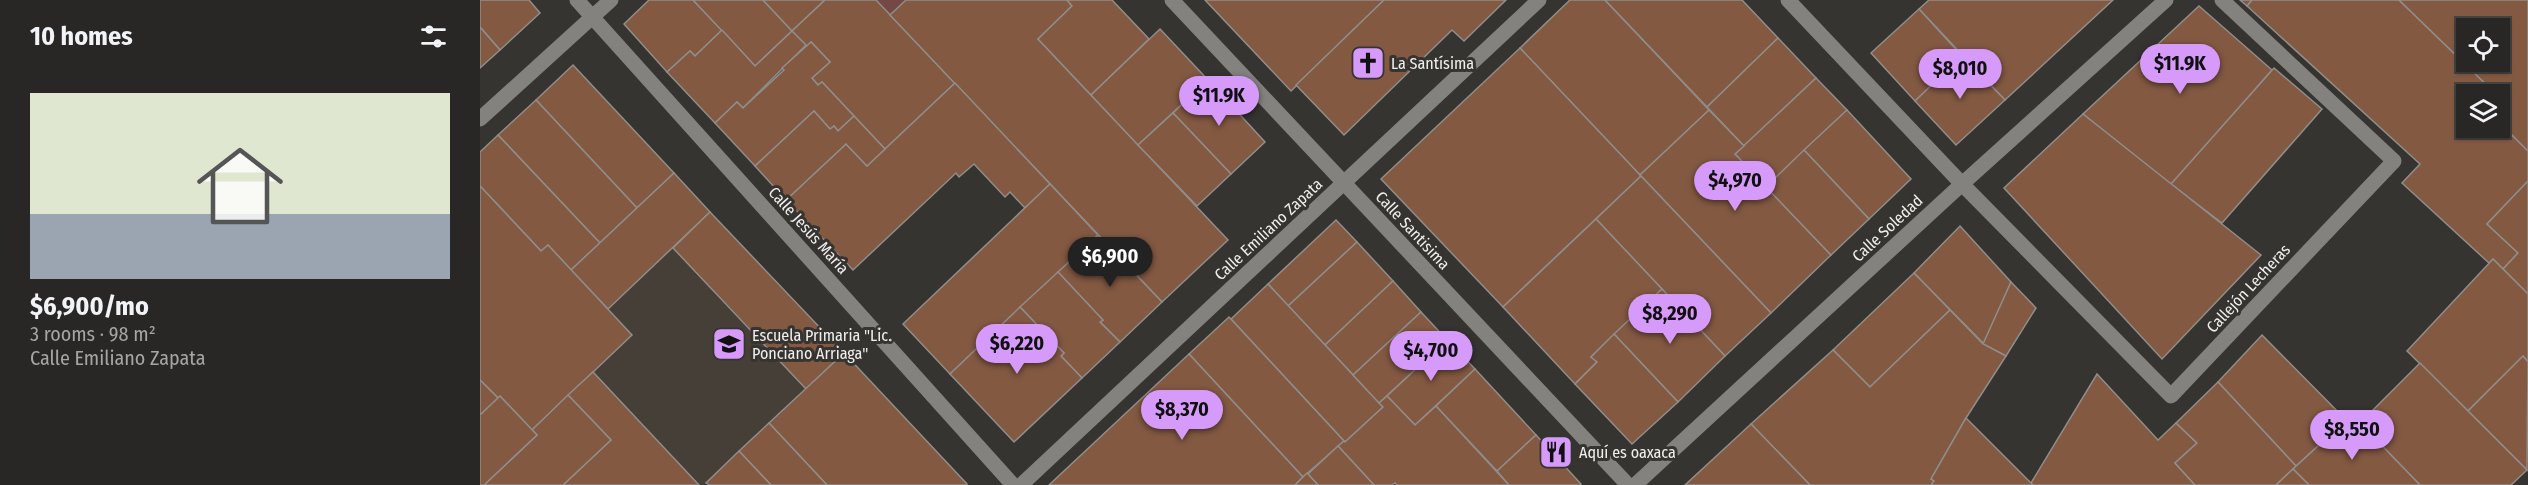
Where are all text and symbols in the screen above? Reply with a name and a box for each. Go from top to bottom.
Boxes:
map controls [2456,18,2510,138]
button: locate [2456,18,2510,72]
icon: filters [417,20,450,53]
text: 10 homes [30,21,133,52]
pin: $11.9K [2131,44,2229,95]
church icon: La Santísima [1350,45,1386,81]
pin: $8,010 [1911,49,2009,100]
text: $11.9K [2154,51,2206,75]
place label: La Santísima [1391,54,1474,73]
text: $8,010 [1933,56,1987,80]
pin: $11.9K [1170,76,1268,127]
text: $11.9K [1193,83,1245,107]
button: layers [2456,84,2510,138]
icon: home [186,132,294,240]
pin: $4,970 [1686,161,1784,212]
text: $4,970 [1708,168,1762,192]
street label: Calle Emiliano Zapata [1211,174,1326,284]
street label: Calle Jesús María [765,183,853,278]
street label: Calle Santisima [1372,187,1454,274]
street label: Calle Soledad [1848,191,1926,266]
pin: $6,900 [1061,237,1159,288]
street label: Callejón Lecheras [2203,240,2294,337]
text: $6,900 [1082,244,1138,268]
text: $6,900/mo [30,291,149,322]
pin: $8,290 [1621,294,1719,345]
text: $8,290 [1642,301,1698,325]
text: 3 rooms · 98 m² [30,322,156,346]
pin: $6,220 [968,324,1066,375]
school or university icon: Escuela Primaria "Lic. Ponciano Arriaga" [711,326,747,362]
place label: Escuela Primaria "Lic. Ponciano Arriaga" [752,326,892,363]
text: $6,220 [990,331,1044,355]
pin: $4,700 [1382,331,1480,382]
text: $4,700 [1404,338,1458,362]
text: Calle Emiliano Zapata [30,346,205,370]
pin: $8,370 [1133,390,1231,441]
text: $8,370 [1155,397,1209,421]
pin: $8,550 [2303,410,2401,461]
text: $8,550 [2324,417,2380,441]
restaurant icon: Aquí es oaxaca [1538,434,1574,470]
place label: Aquí es oaxaca [1579,443,1676,462]

